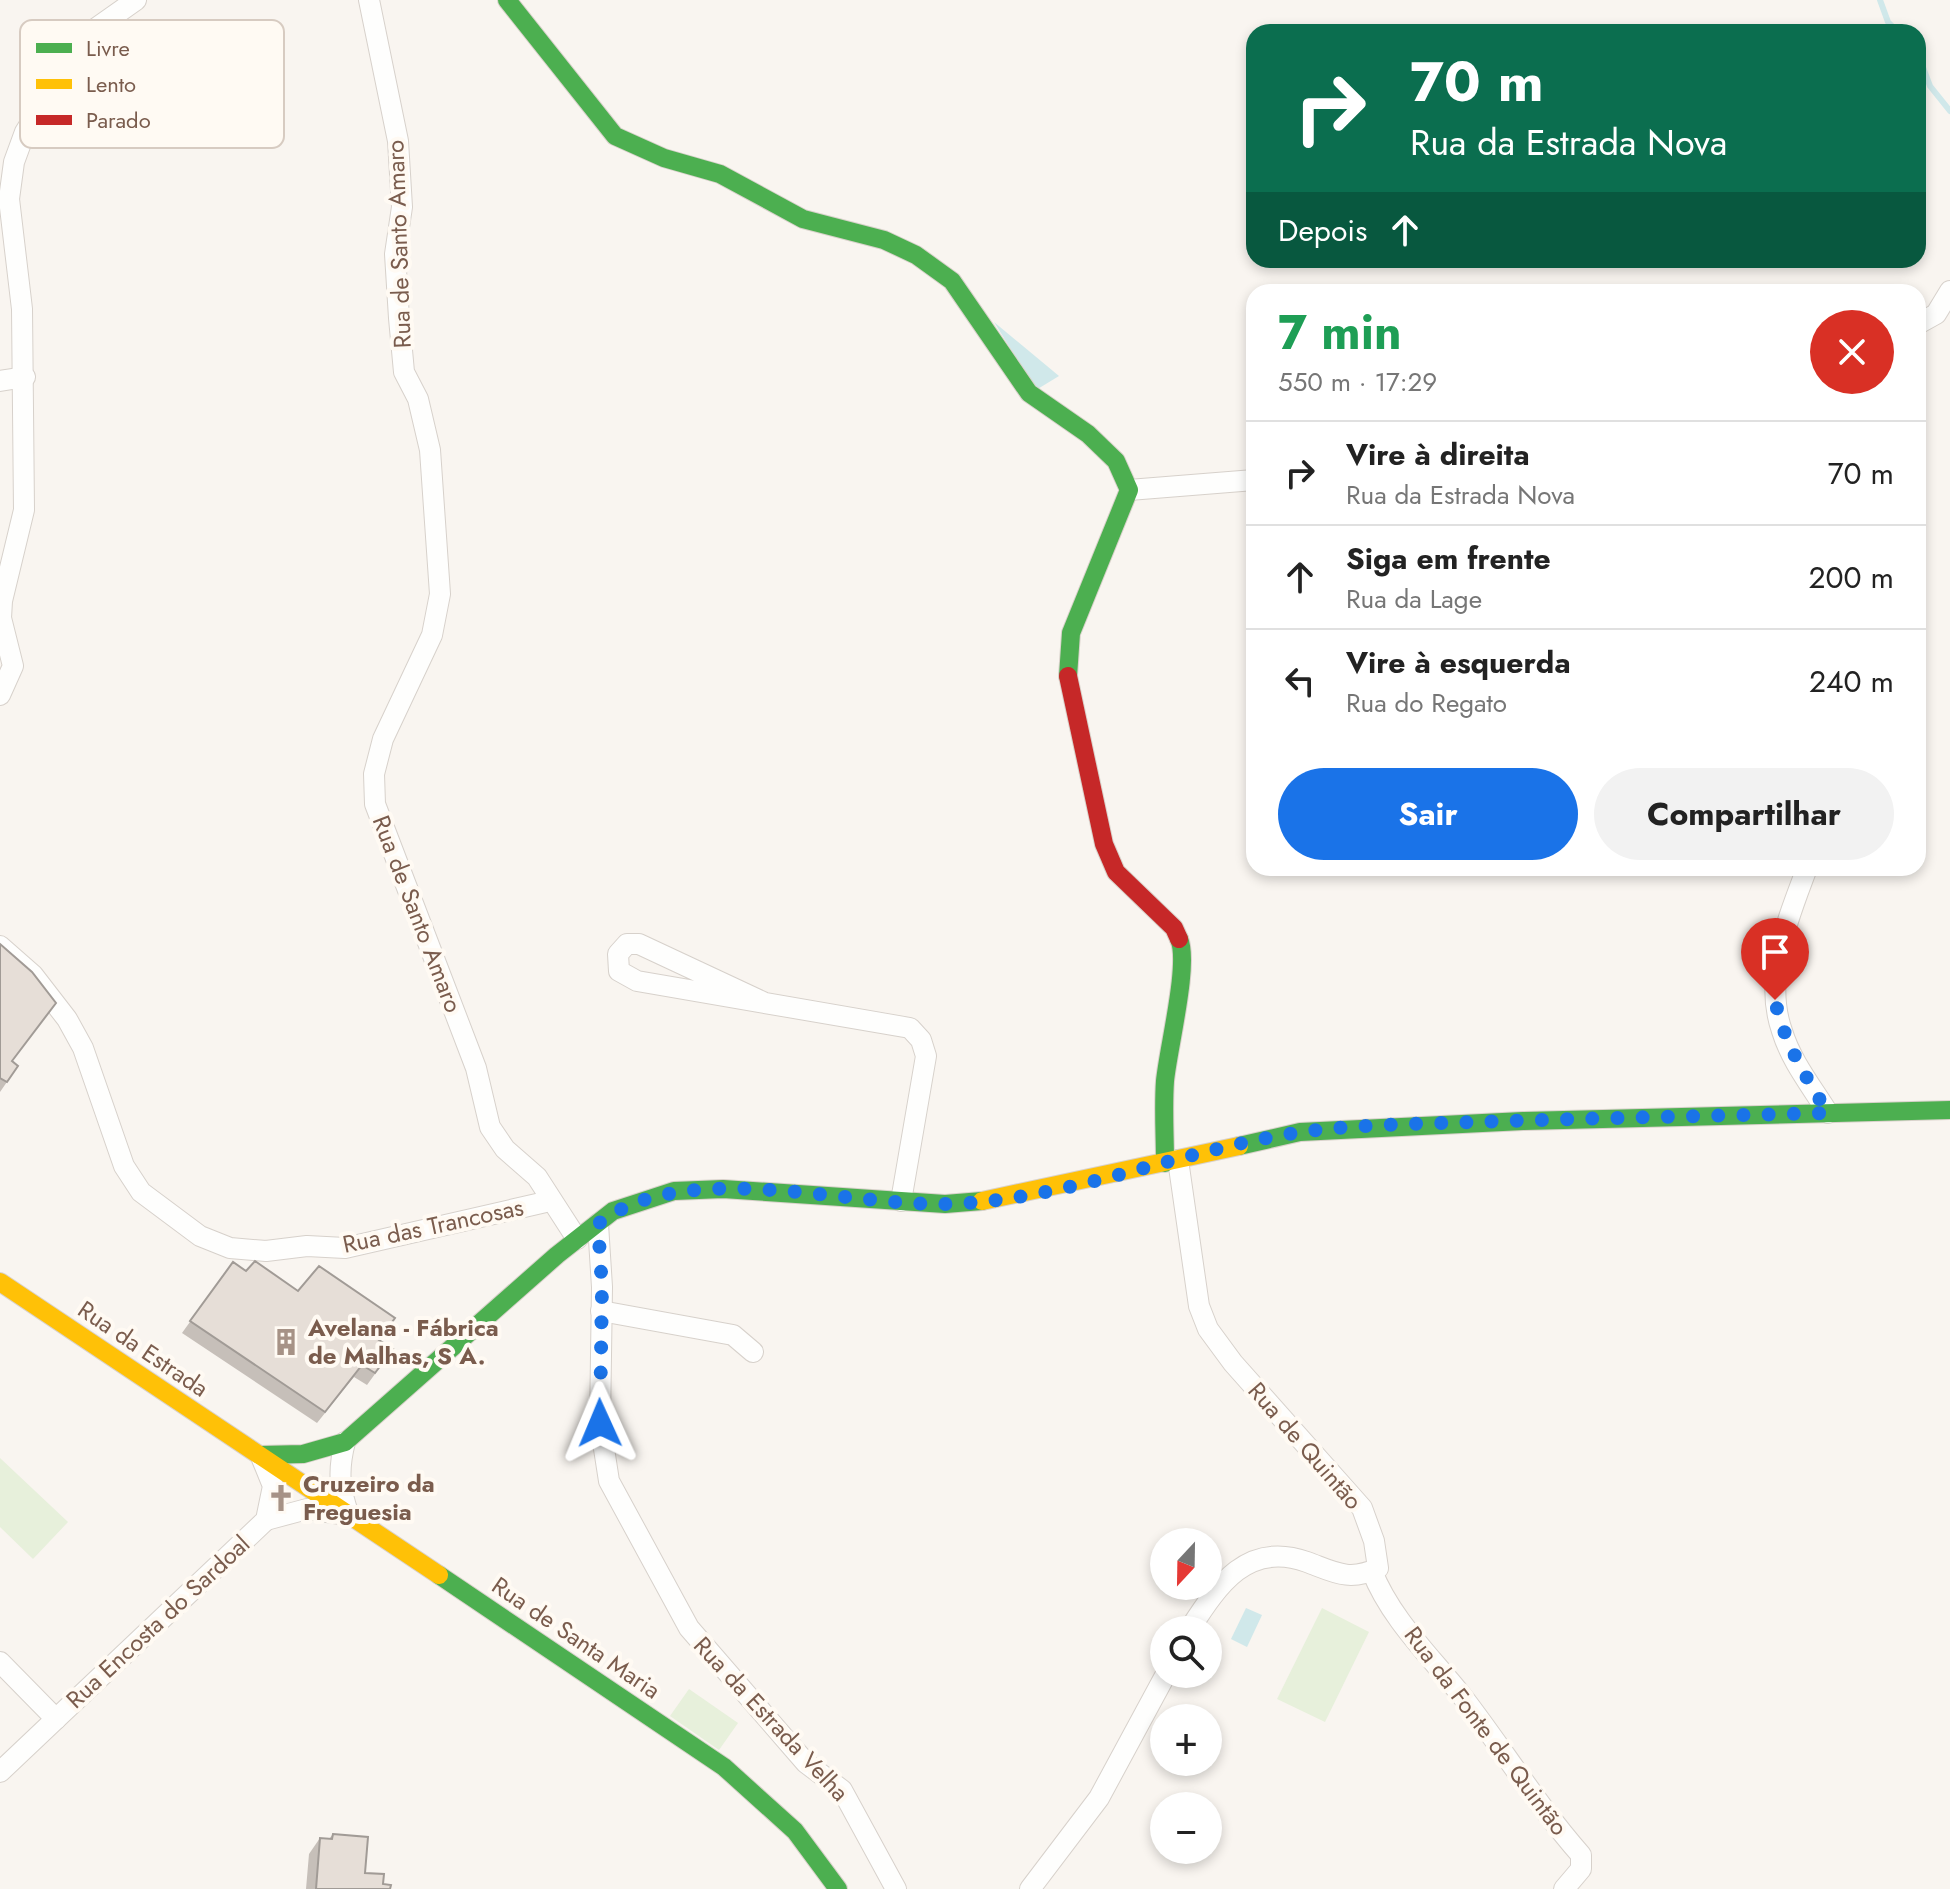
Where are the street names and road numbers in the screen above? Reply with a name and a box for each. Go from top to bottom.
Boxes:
street label: Rua de Santo Amaro [377,139,420,349]
street label: Rua de Santo Amaro [364,810,471,1017]
street label: Rua das Trancosas [339,1189,527,1262]
street label: Rua da Estrada [71,1292,216,1405]
street label: Rua de Quintão [1240,1374,1371,1517]
street label: Rua Encosta do Sardoal [58,1527,257,1716]
street label: Rua de Santa Maria [485,1568,668,1707]
street label: Rua da Fonte de Quintão [1396,1619,1577,1843]
street label: Rua da Estrada Velha [686,1628,857,1809]

